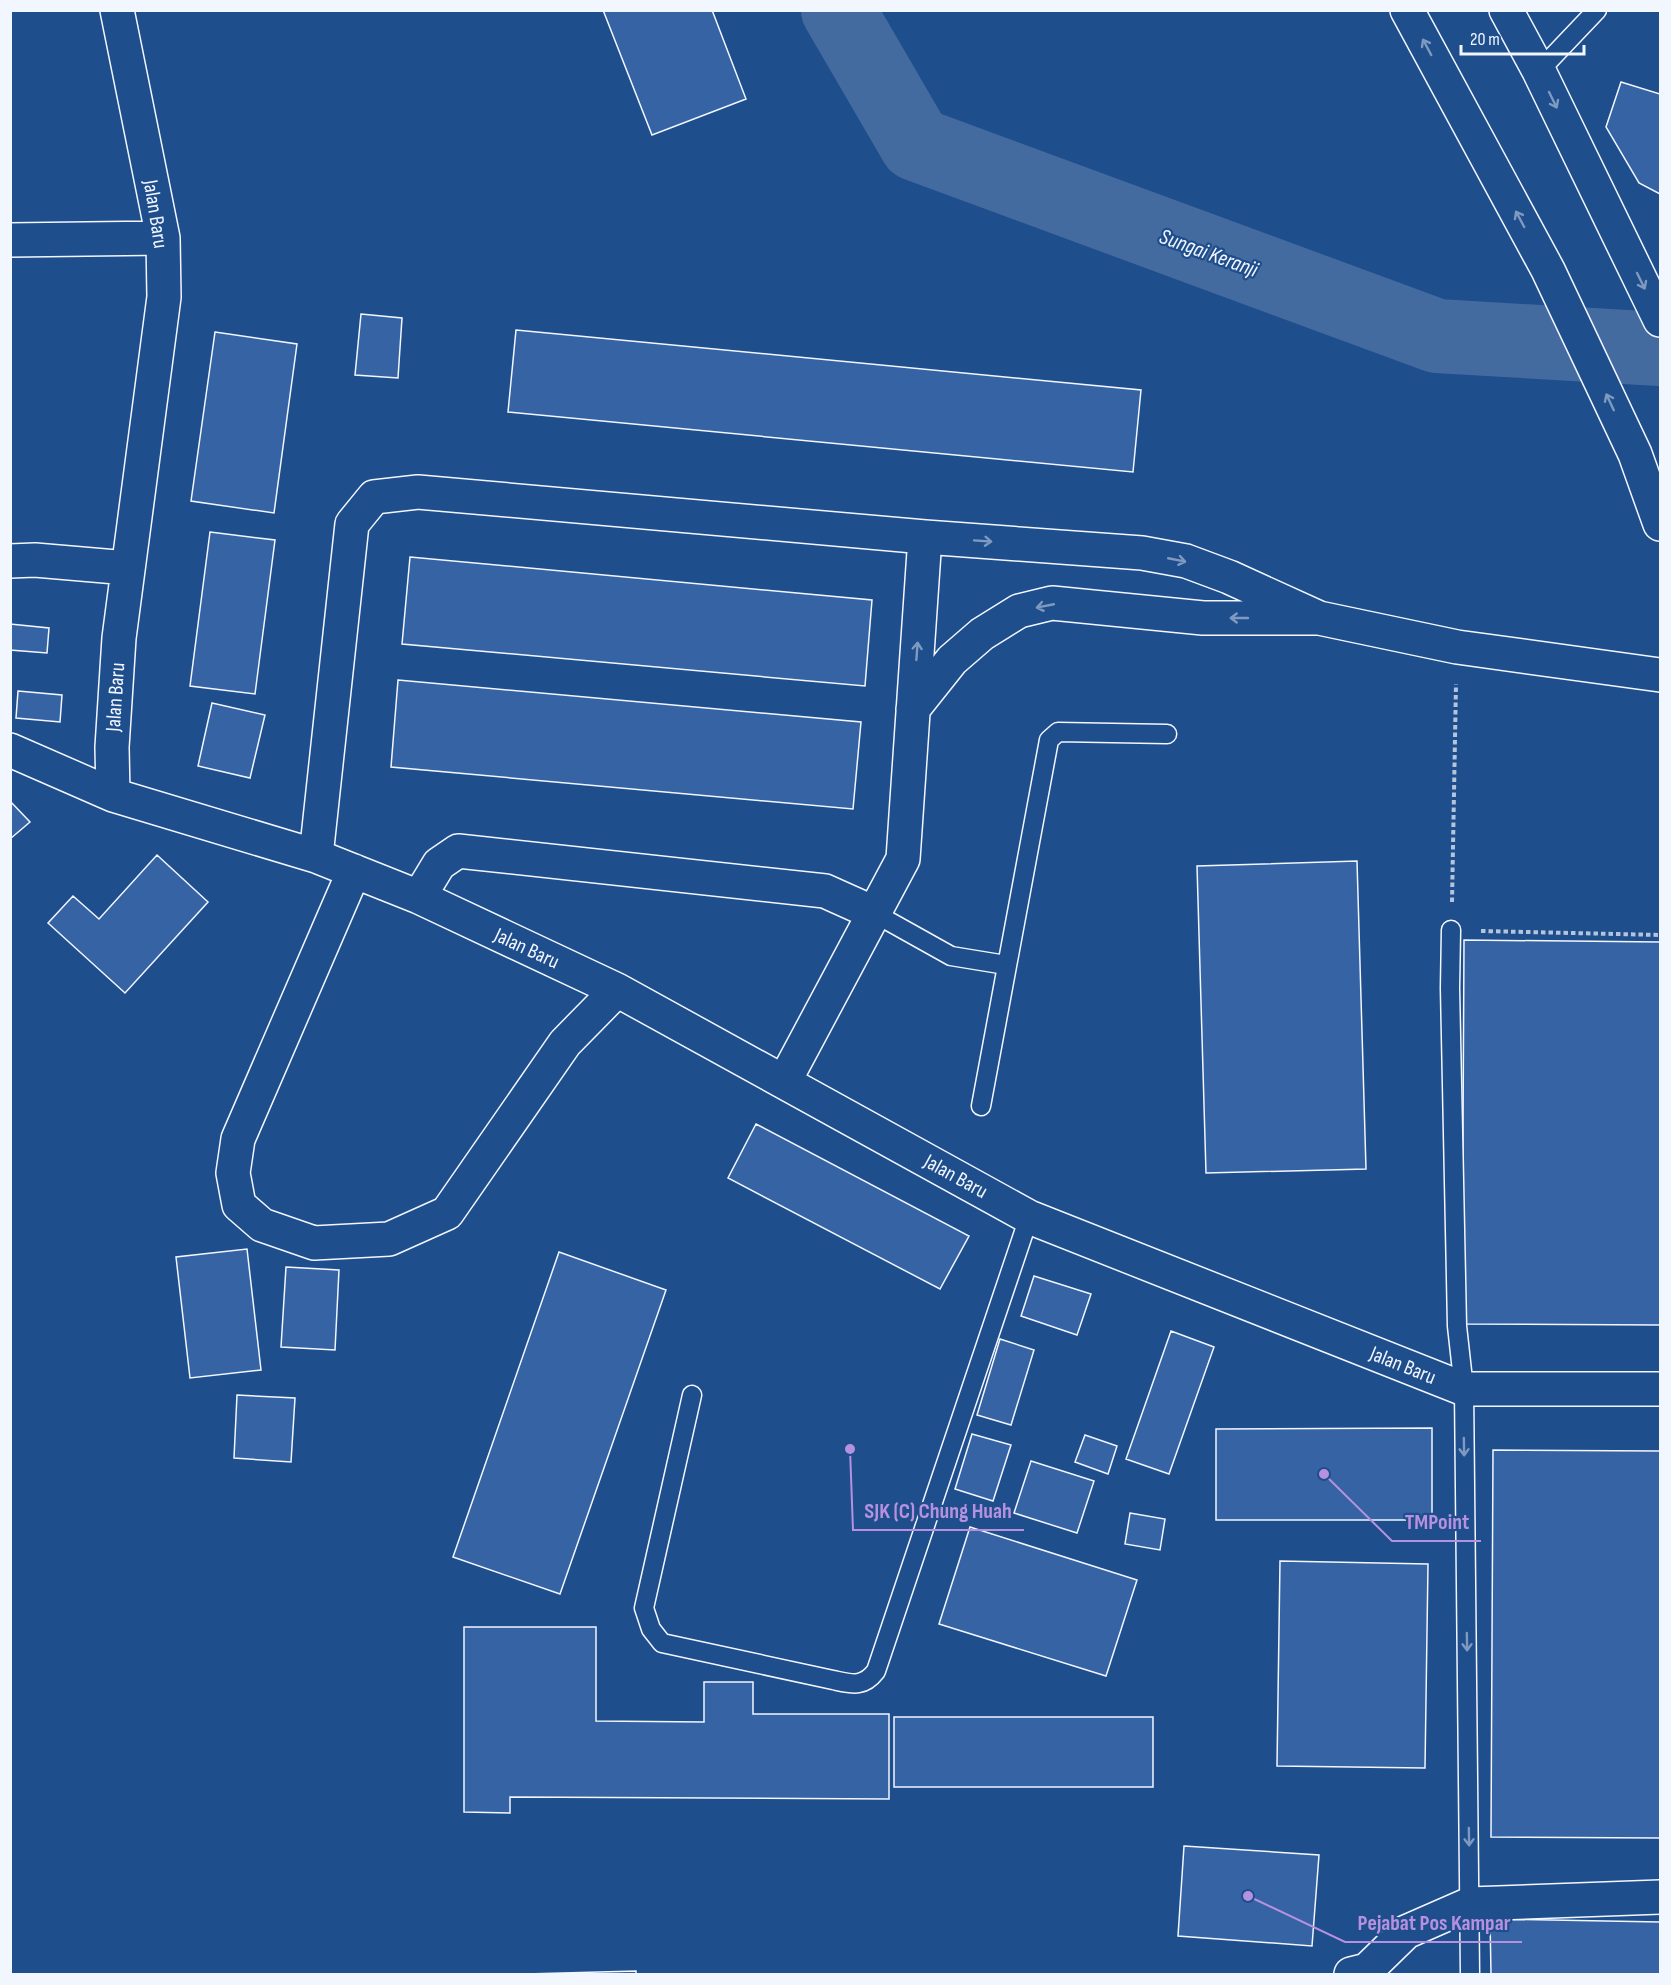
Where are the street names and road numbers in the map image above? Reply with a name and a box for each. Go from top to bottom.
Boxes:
street label: Jalan Baru [138,177,173,250]
street label: Jalan Baru [101,662,130,733]
street label: Jalan Baru [489,922,563,974]
street label: Jalan Baru [919,1148,992,1204]
street label: Jalan Baru [1365,1341,1439,1390]

